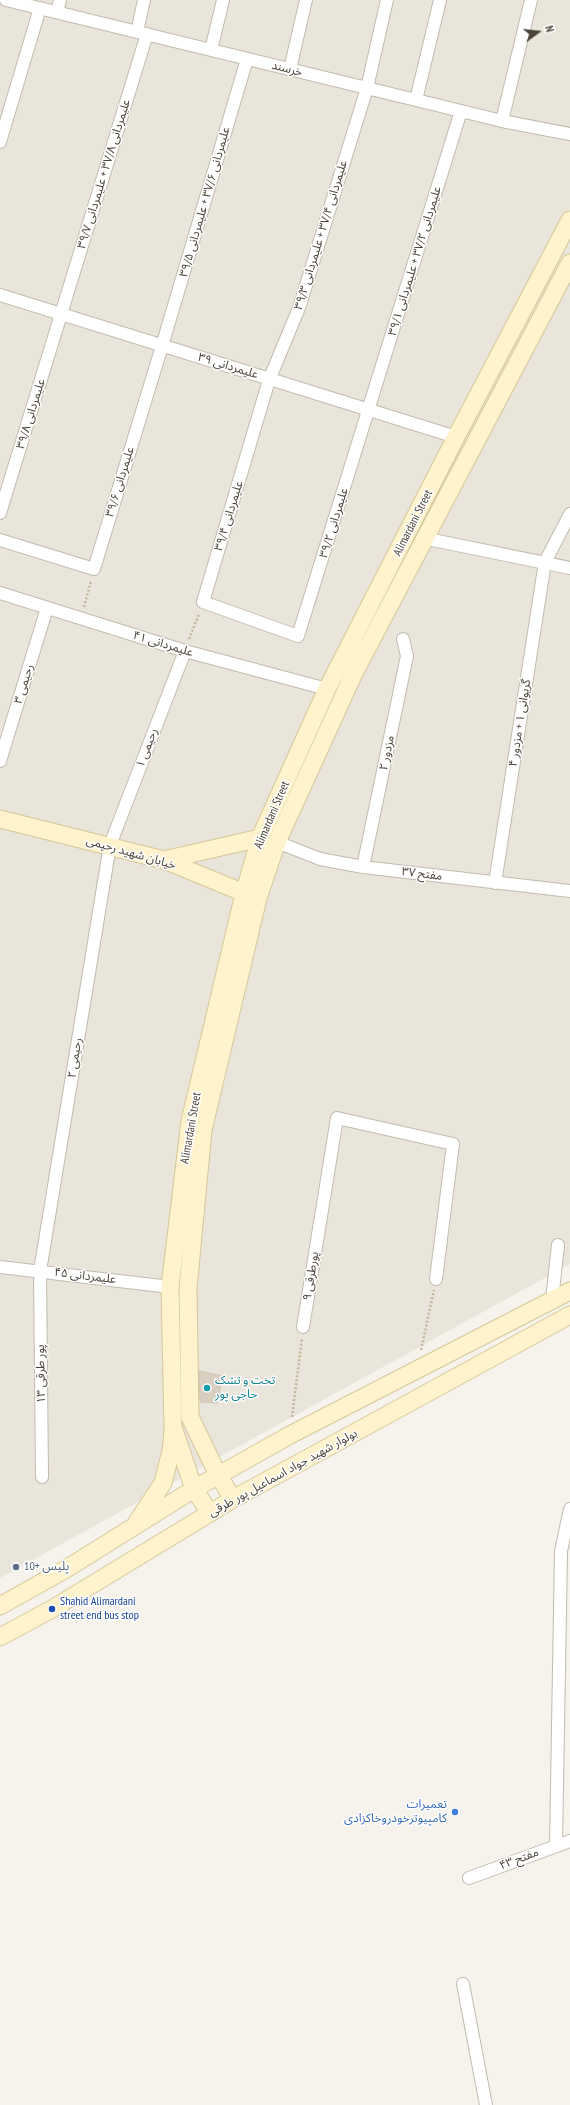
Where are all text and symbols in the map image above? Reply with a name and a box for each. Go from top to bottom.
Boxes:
north arrow [518,12,558,52]
text: N [542,24,557,34]
street label: خرسند [270,58,304,80]
street label: علیمردانی ۳۷/۸ + علیمردانی ۳۹/۷ [74,98,134,250]
street label: علیمردانی ۳۷/۶ + علیمردانی ۳۹/۵ [177,125,233,279]
street label: علیمردانی ۳۷/۴ + علیمردانی ۳۹/۳ [291,159,351,311]
street label: علیمردانی ۳۷/۲ + علیمردانی ۳۹/۱ [385,185,445,337]
street label: علیمردانی ۳۹ [196,350,260,382]
street label: علیمردانی ۳۹/۸ [13,377,49,451]
street label: علیمردانی ۳۹/۶ [102,445,138,519]
street label: علیمردانی ۳۹/۴ [211,479,247,553]
street label: علیمردانی ۳۹/۲ [316,486,352,560]
street label: Alimardani Street [390,488,436,558]
street label: علیمردانی ۴۱ [131,628,195,660]
street label: رحیمی ۳ [11,662,37,706]
street label: گریوانی ۱ + مزدور ۴ [506,678,534,768]
street label: رحیمی ۱ [133,726,161,770]
street label: مزدور ۲ [376,734,398,772]
street label: Alimardani Street [251,779,293,851]
street label: خیابان شهید رحیمی [84,833,178,873]
street label: مفتح ۳۷ [401,864,443,884]
street label: رحیمی ۲ [65,1037,85,1079]
street label: Alimardani Street [178,1091,204,1165]
street label: پورطرقی ۹ [300,1250,322,1302]
street label: علیمردانی ۴۵ [53,1265,117,1287]
street label: پور طرقی ۱۳ [33,1344,49,1404]
place label: تخت و تشک حاجی پور [215,1374,275,1402]
marker: تخت و تشک حاجی پور [202,1383,212,1393]
street label: بولوار شهید جواد اسماعیل پور طرقی [206,1426,360,1520]
place label: پلیس +10 [24,1560,69,1574]
marker: پلیس +10 [11,1562,21,1572]
place label: Shahid Alimardani street end bus stop [60,1595,139,1623]
marker: Shahid Alimardani street end bus stop [47,1604,57,1614]
place label: تعمیرات کامپیوترخودروخاکزادی [344,1798,447,1826]
marker: تعمیرات کامپیوترخودروخاکزادی [450,1807,460,1817]
street label: مفتح ۴۳ [497,1845,541,1873]

